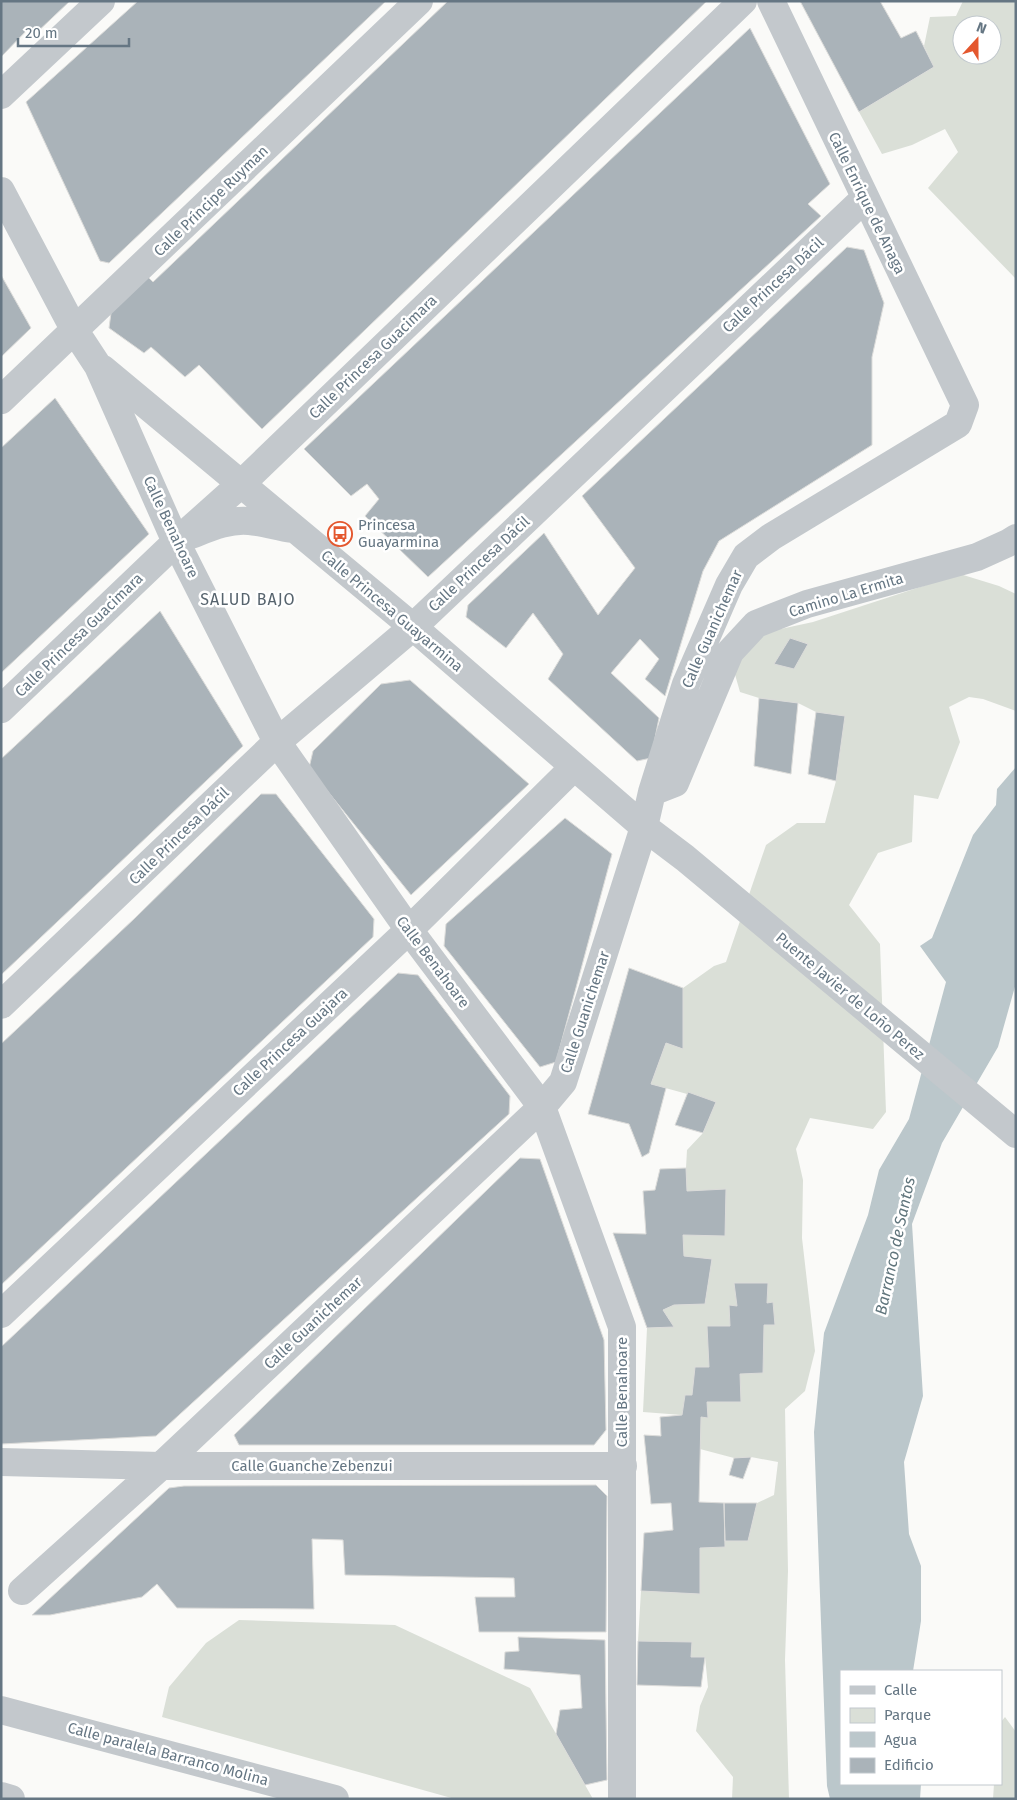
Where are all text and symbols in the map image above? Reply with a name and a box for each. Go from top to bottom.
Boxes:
scale bar [18,15,129,47]
north arrow [952,15,1002,65]
text: N [974,19,989,38]
text: 20 m [25,24,58,42]
street label: Calle Enrique de Anaga [825,129,909,277]
street label: Calle Príncipe Ruyman [150,142,272,260]
street label: Calle Princesa Dácil [719,233,828,337]
street label: Calle Princesa Guacimara [305,291,441,423]
street label: Calle Benahoare [140,473,202,581]
street label: Calle Princesa Dácil [425,512,534,616]
place label: Princesa Guayarmina [358,516,439,551]
bus stop icon: Princesa Guayarmina [327,521,353,547]
street label: Calle Princesa Guayarmina [317,546,467,676]
street label: Calle Guanichemar [678,567,746,691]
street label: Calle Princesa Guacimara [11,569,147,701]
street label: Camino La Ermita [787,569,905,621]
district label: SALUD BAJO [200,590,296,609]
street label: Calle Princesa Dácil [125,783,233,888]
street label: Calle Benahoare [393,912,473,1012]
street label: Puente Javier de Loño Perez [772,929,928,1064]
street label: Calle Guanichemar [557,948,613,1075]
street label: Calle Princesa Guajara [229,984,351,1100]
water label: Barranco de Santos [871,1175,919,1317]
street label: Calle Guanichemar [260,1273,366,1373]
street label: Calle Benahoare [613,1337,631,1447]
street label: Calle Guanche Zebenzui [231,1457,393,1475]
legend [840,1670,1002,1785]
text: Calle [884,1681,917,1699]
text: Parque [884,1706,931,1724]
street label: Calle paralela Barranco Molina [66,1718,270,1790]
text: Agua [884,1731,917,1749]
text: Edificio [884,1756,934,1774]

